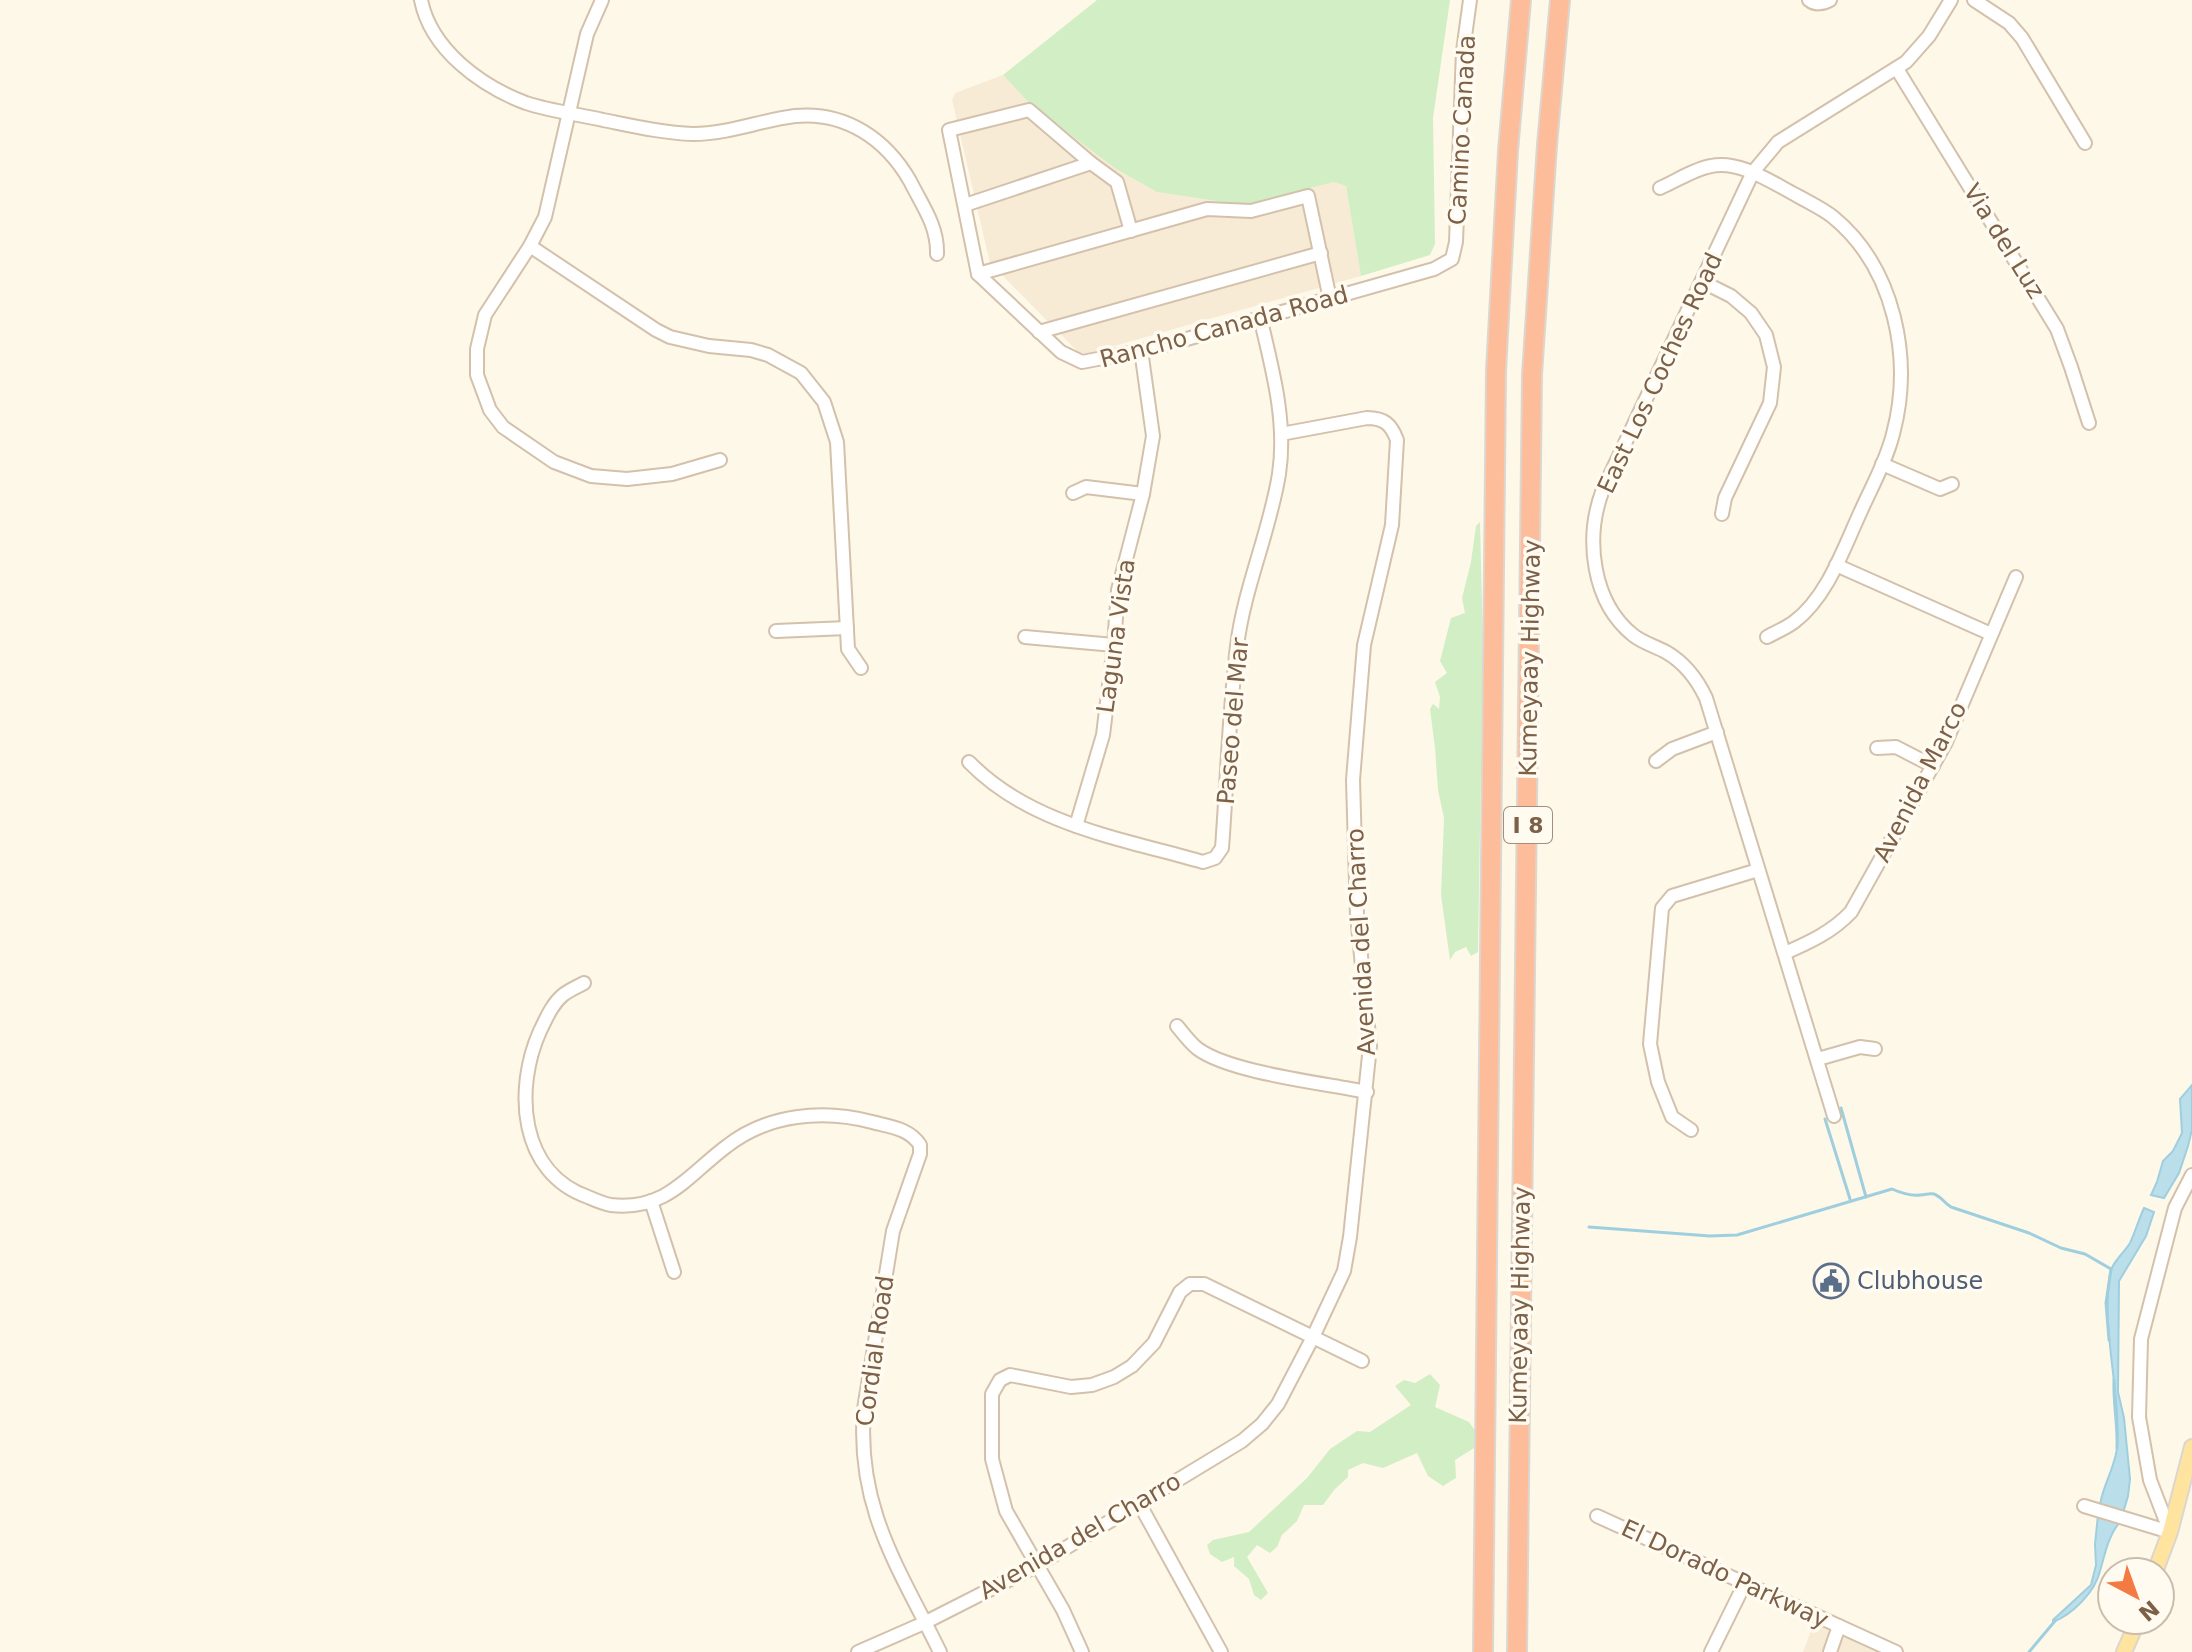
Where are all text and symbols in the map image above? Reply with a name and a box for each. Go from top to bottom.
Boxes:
street label: Camino Canada [1443,34,1481,226]
street label: Via del Luz [1958,178,2050,304]
street label: East Los Coches Road [1592,248,1728,498]
street label: Rancho Canada Road [1097,280,1351,374]
street label: Kumeyaay Highway [1514,539,1546,777]
street label: Laguna Vista [1091,557,1141,715]
street label: Paseo del Mar [1212,636,1254,806]
street label: Avenida Marco [1868,697,1972,867]
road number: I 8 [1504,807,1552,843]
street label: Avenida del Charro [1341,827,1381,1057]
street label: Kumeyaay Highway [1504,1186,1536,1424]
public building icon: Clubhouse [1812,1262,1850,1300]
place label: Clubhouse [1857,1267,1983,1295]
street label: Cordial Road [851,1274,899,1428]
street label: Avenida del Charro [974,1467,1186,1605]
street label: El Dorado Parkway [1617,1514,1833,1634]
north arrow [2096,1556,2176,1636]
text: N [2134,1595,2164,1626]

